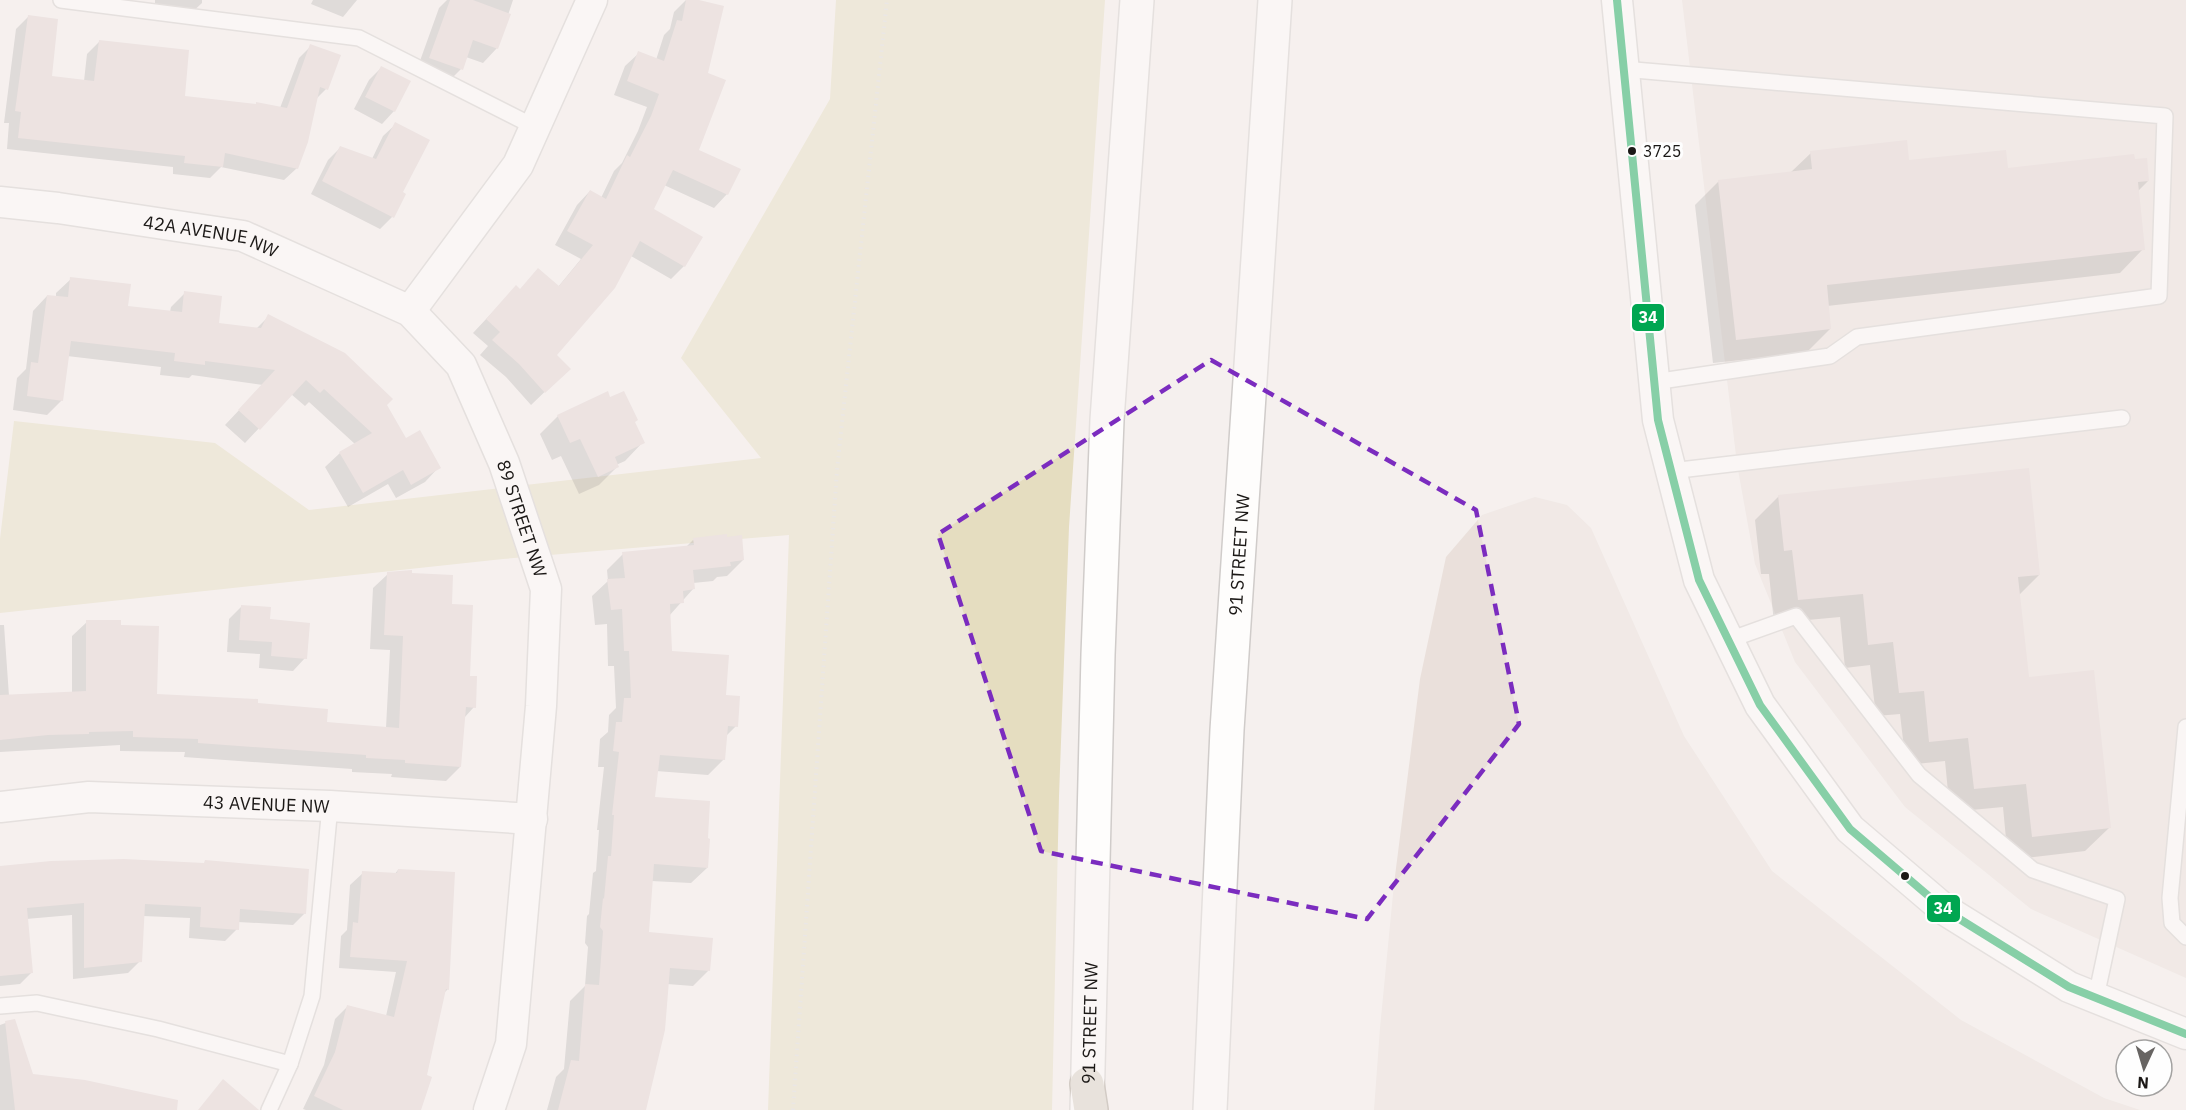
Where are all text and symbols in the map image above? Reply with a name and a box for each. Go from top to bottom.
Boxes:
place label: 3725 [1643,141,1681,161]
marker: 3725 [1626,145,1638,157]
street label: 42A AVENUE NW [142,210,282,262]
line badge: 34 [1631,303,1665,332]
text: 34 [1638,307,1658,327]
street label: 89 STREET NW [492,457,553,580]
street label: 91 STREET NW [1223,493,1254,617]
street label: 43 AVENUE NW [203,790,330,817]
unlabelled marker [1899,870,1911,882]
line badge: 34 [1926,894,1961,923]
text: 34 [1933,898,1953,918]
street label: 91 STREET NW [1076,962,1102,1084]
north arrow [2114,1038,2174,1098]
text: N [2136,1073,2149,1093]

